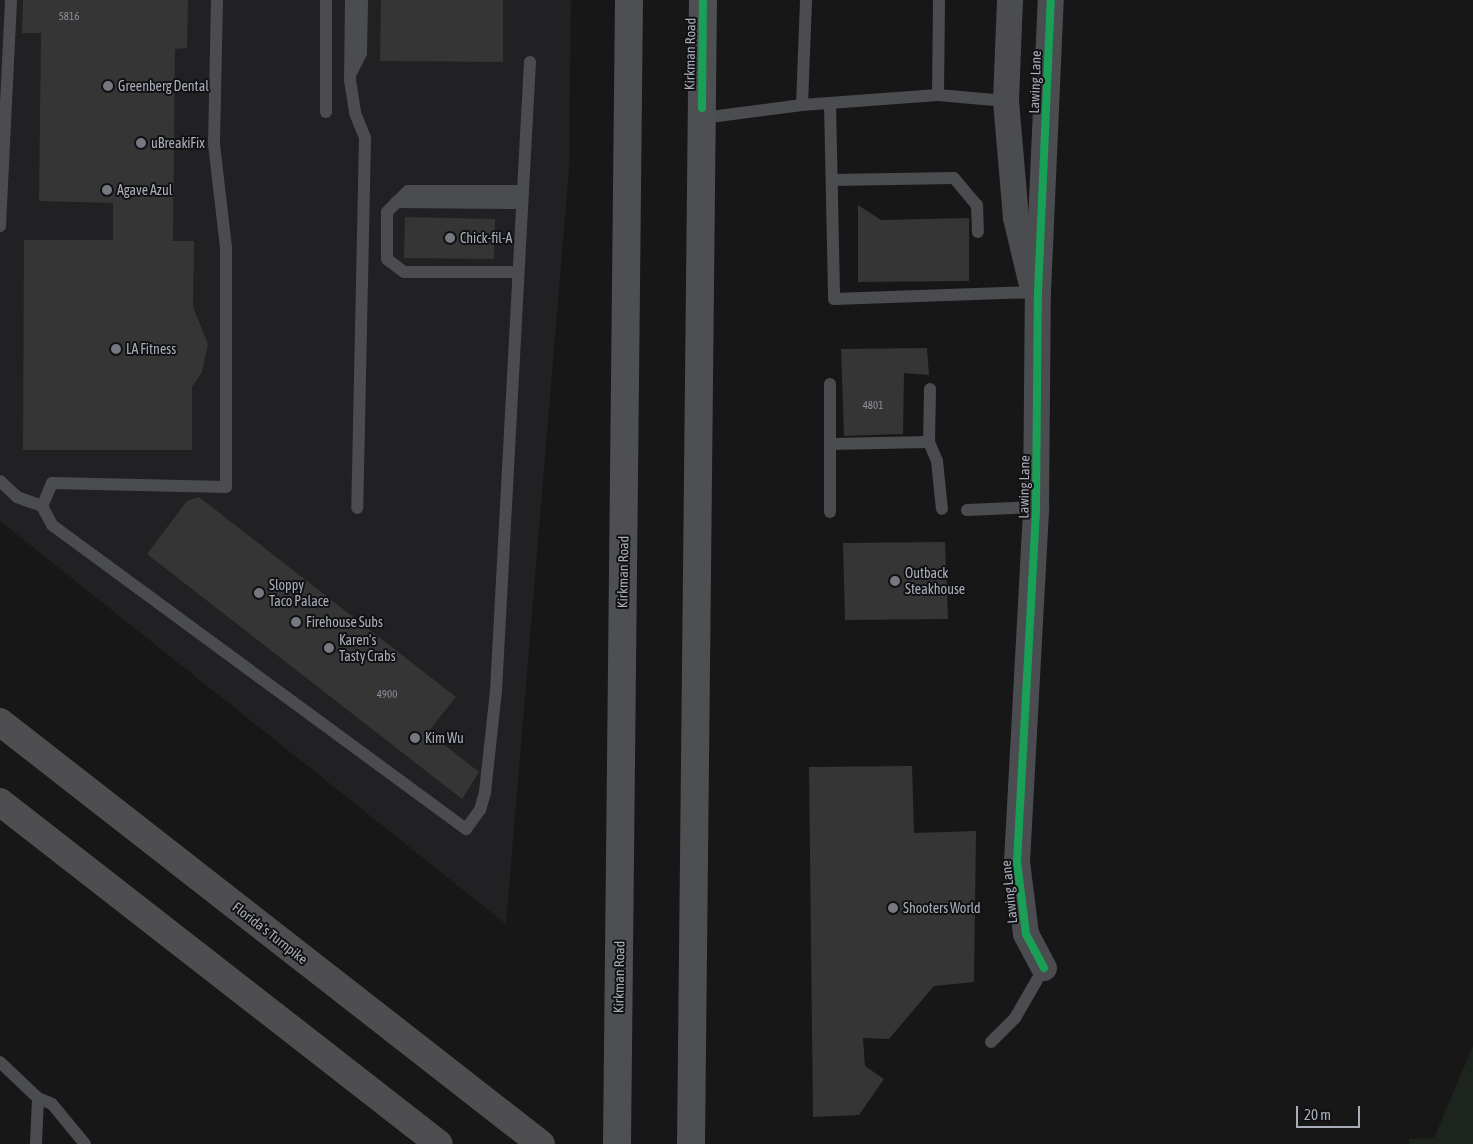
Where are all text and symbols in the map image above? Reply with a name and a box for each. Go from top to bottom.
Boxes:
house number: 5816 [59,9,79,23]
street label: Kirkman Road [681,18,699,90]
street label: Lawing Lane [1026,50,1044,114]
place label: Greenberg Dental [118,78,209,94]
marker: Greenberg Dental [102,80,114,92]
place label: uBreakiFix [151,135,205,151]
marker: uBreakiFix [135,137,147,149]
place label: Agave Azul [117,182,172,198]
marker: Agave Azul [101,184,113,196]
place label: Chick-fil-A [460,230,512,246]
marker: Chick-fil-A [444,232,456,244]
place label: LA Fitness [126,341,176,357]
marker: LA Fitness [110,343,122,355]
house number: 4801 [863,398,883,412]
street label: Lawing Lane [1015,455,1033,519]
street label: Kirkman Road [614,536,632,608]
place label: Outback Steakhouse [905,565,965,598]
marker: Outback Steakhouse [889,575,901,587]
place label: Sloppy Taco Palace [269,577,329,610]
marker: Sloppy Taco Palace [253,587,265,599]
place label: Firehouse Subs [306,614,383,630]
marker: Firehouse Subs [290,616,302,628]
place label: Karen's Tasty Crabs [339,632,396,664]
marker: Karen's Tasty Crabs [323,642,335,654]
house number: 4900 [377,687,397,701]
place label: Kim Wu [425,730,464,746]
marker: Kim Wu [409,732,421,744]
street label: Lawing Lane [997,860,1021,924]
street label: Florida's Turnpike [229,898,311,968]
place label: Shooters World [903,900,981,916]
marker: Shooters World [887,902,899,914]
street label: Kirkman Road [610,941,628,1013]
scale bar [1298,1096,1362,1128]
text: 20 m [1304,1106,1331,1123]

